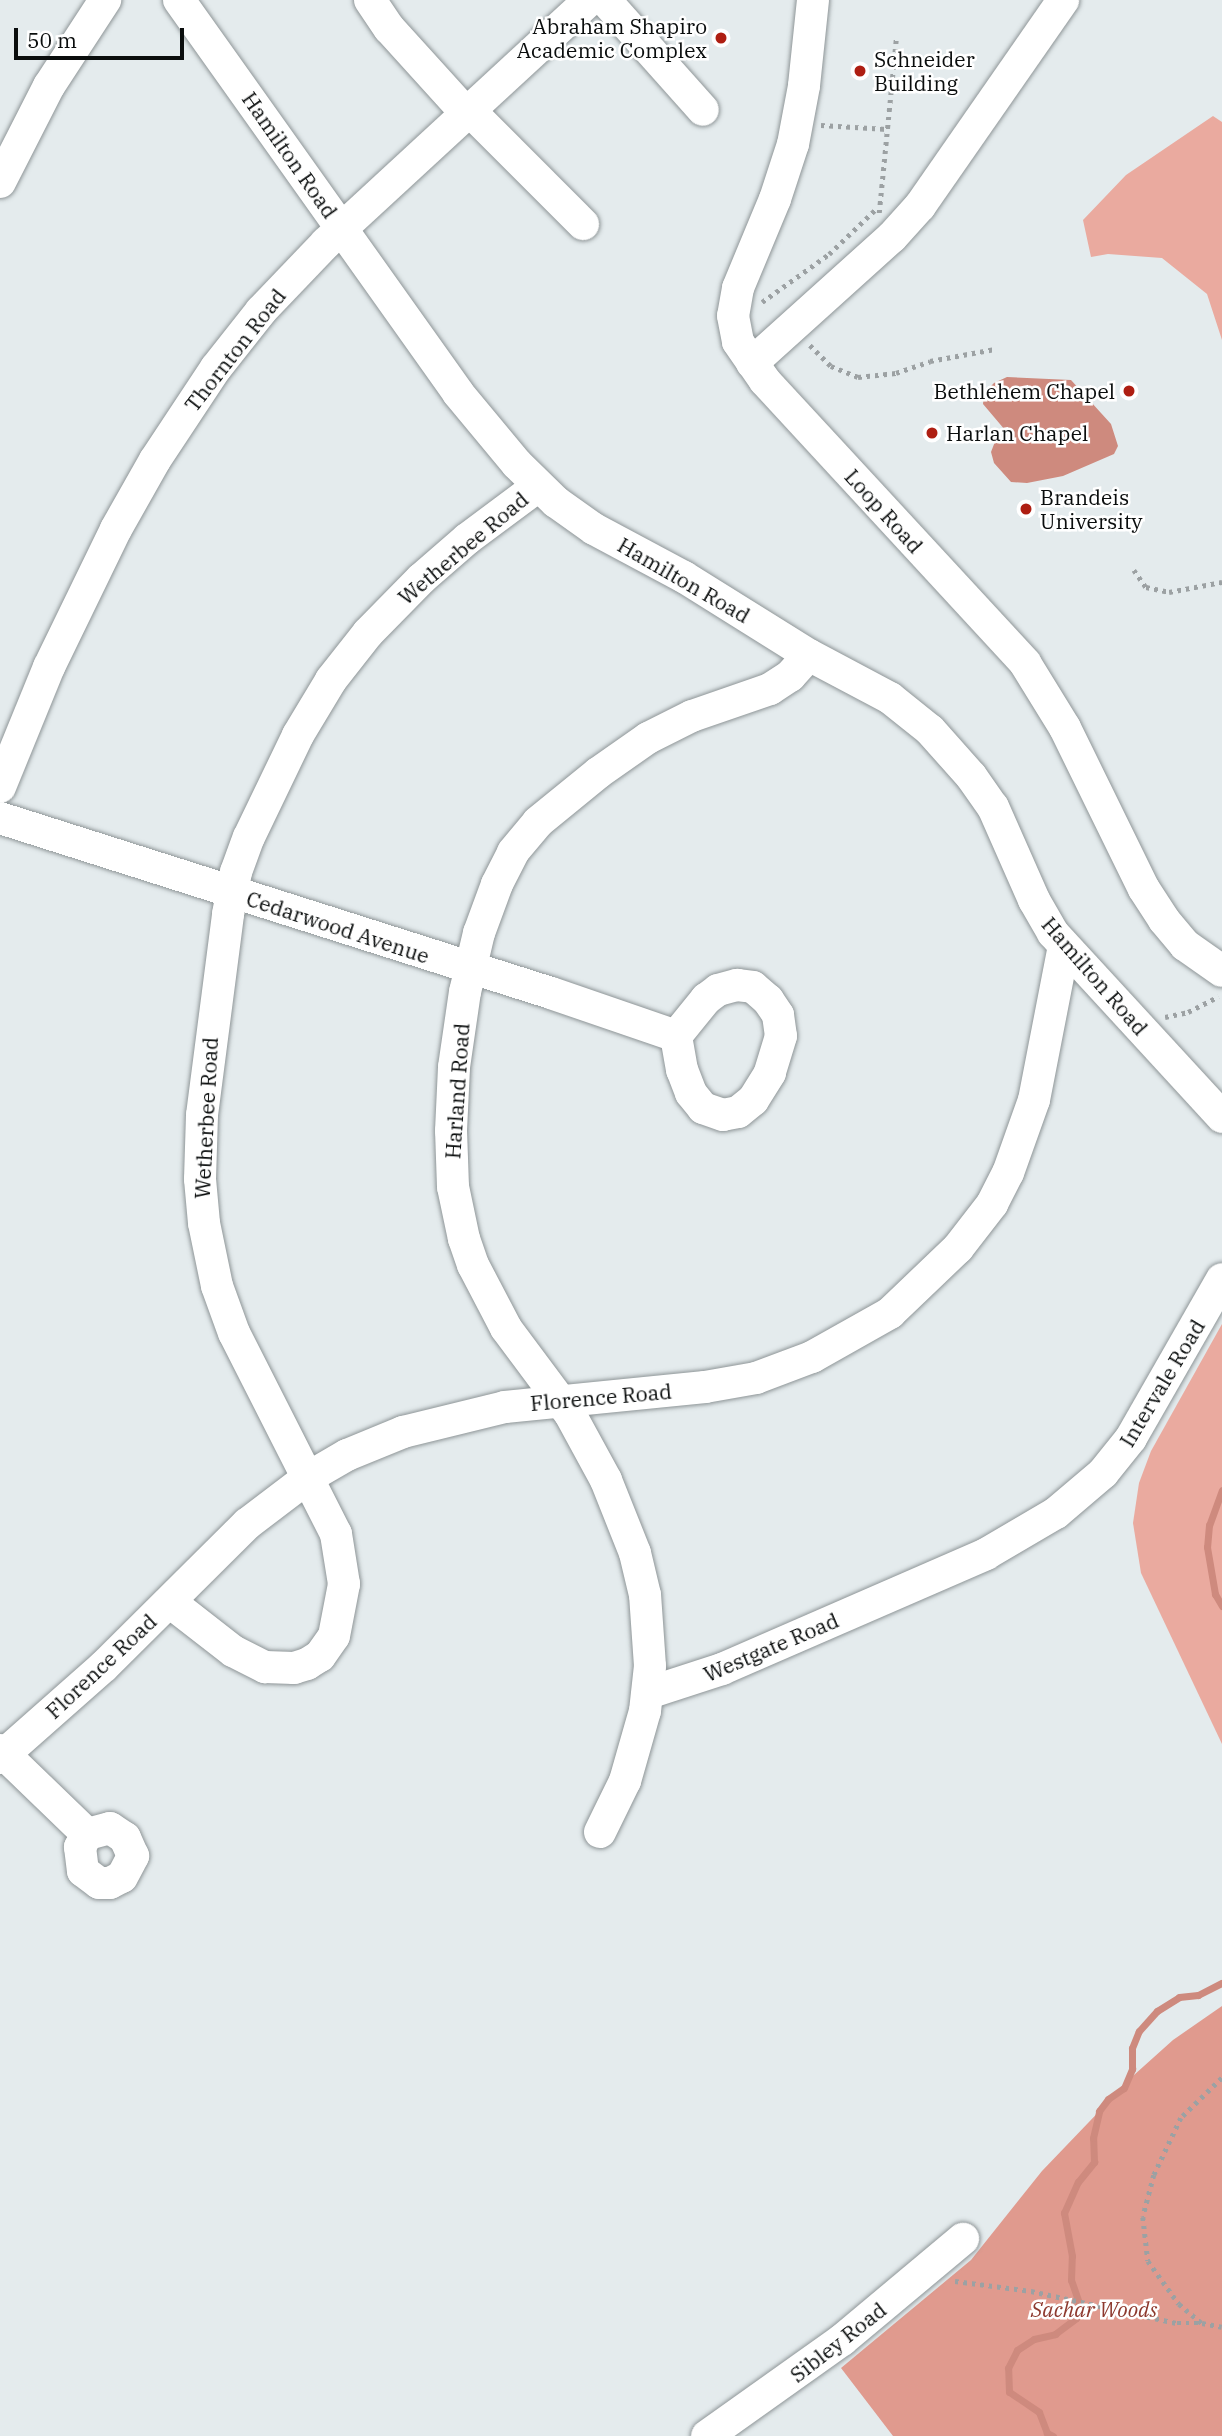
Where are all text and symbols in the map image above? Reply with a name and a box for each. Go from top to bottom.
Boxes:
place label: Abraham Shapiro Academic Complex [517,13,707,63]
scale bar [18,14,187,58]
text: 50 m [27,26,77,54]
marker: Abraham Shapiro Academic Complex [713,30,729,46]
place label: Schneider Building [874,46,975,96]
marker: Schneider Building [852,63,868,79]
street label: Hamilton Road [237,87,343,223]
street label: Thornton Road [179,284,291,416]
place label: Bethlehem Chapel [934,378,1115,404]
marker: Bethlehem Chapel [1121,383,1137,399]
place label: Harlan Chapel [946,420,1088,446]
marker: Harlan Chapel [924,425,940,441]
street label: Loop Road [840,464,928,558]
place label: Brandeis University [1040,484,1143,534]
street label: Wetherbee Road [393,486,533,610]
marker: Brandeis University [1018,501,1034,517]
street label: Hamilton Road [613,532,755,628]
street label: Cedarwood Avenue [243,886,433,968]
street label: Hamilton Road [1037,912,1153,1040]
street label: Harland Road [440,1022,474,1160]
street label: Wetherbee Road [189,1036,223,1200]
street label: Intervale Road [1114,1315,1210,1451]
street label: Florence Road [529,1378,673,1416]
street label: Westgate Road [700,1607,842,1687]
street label: Florence Road [40,1608,162,1724]
park label: Sachar Woods [1031,2296,1157,2322]
street label: Sibley Road [785,2297,891,2387]

